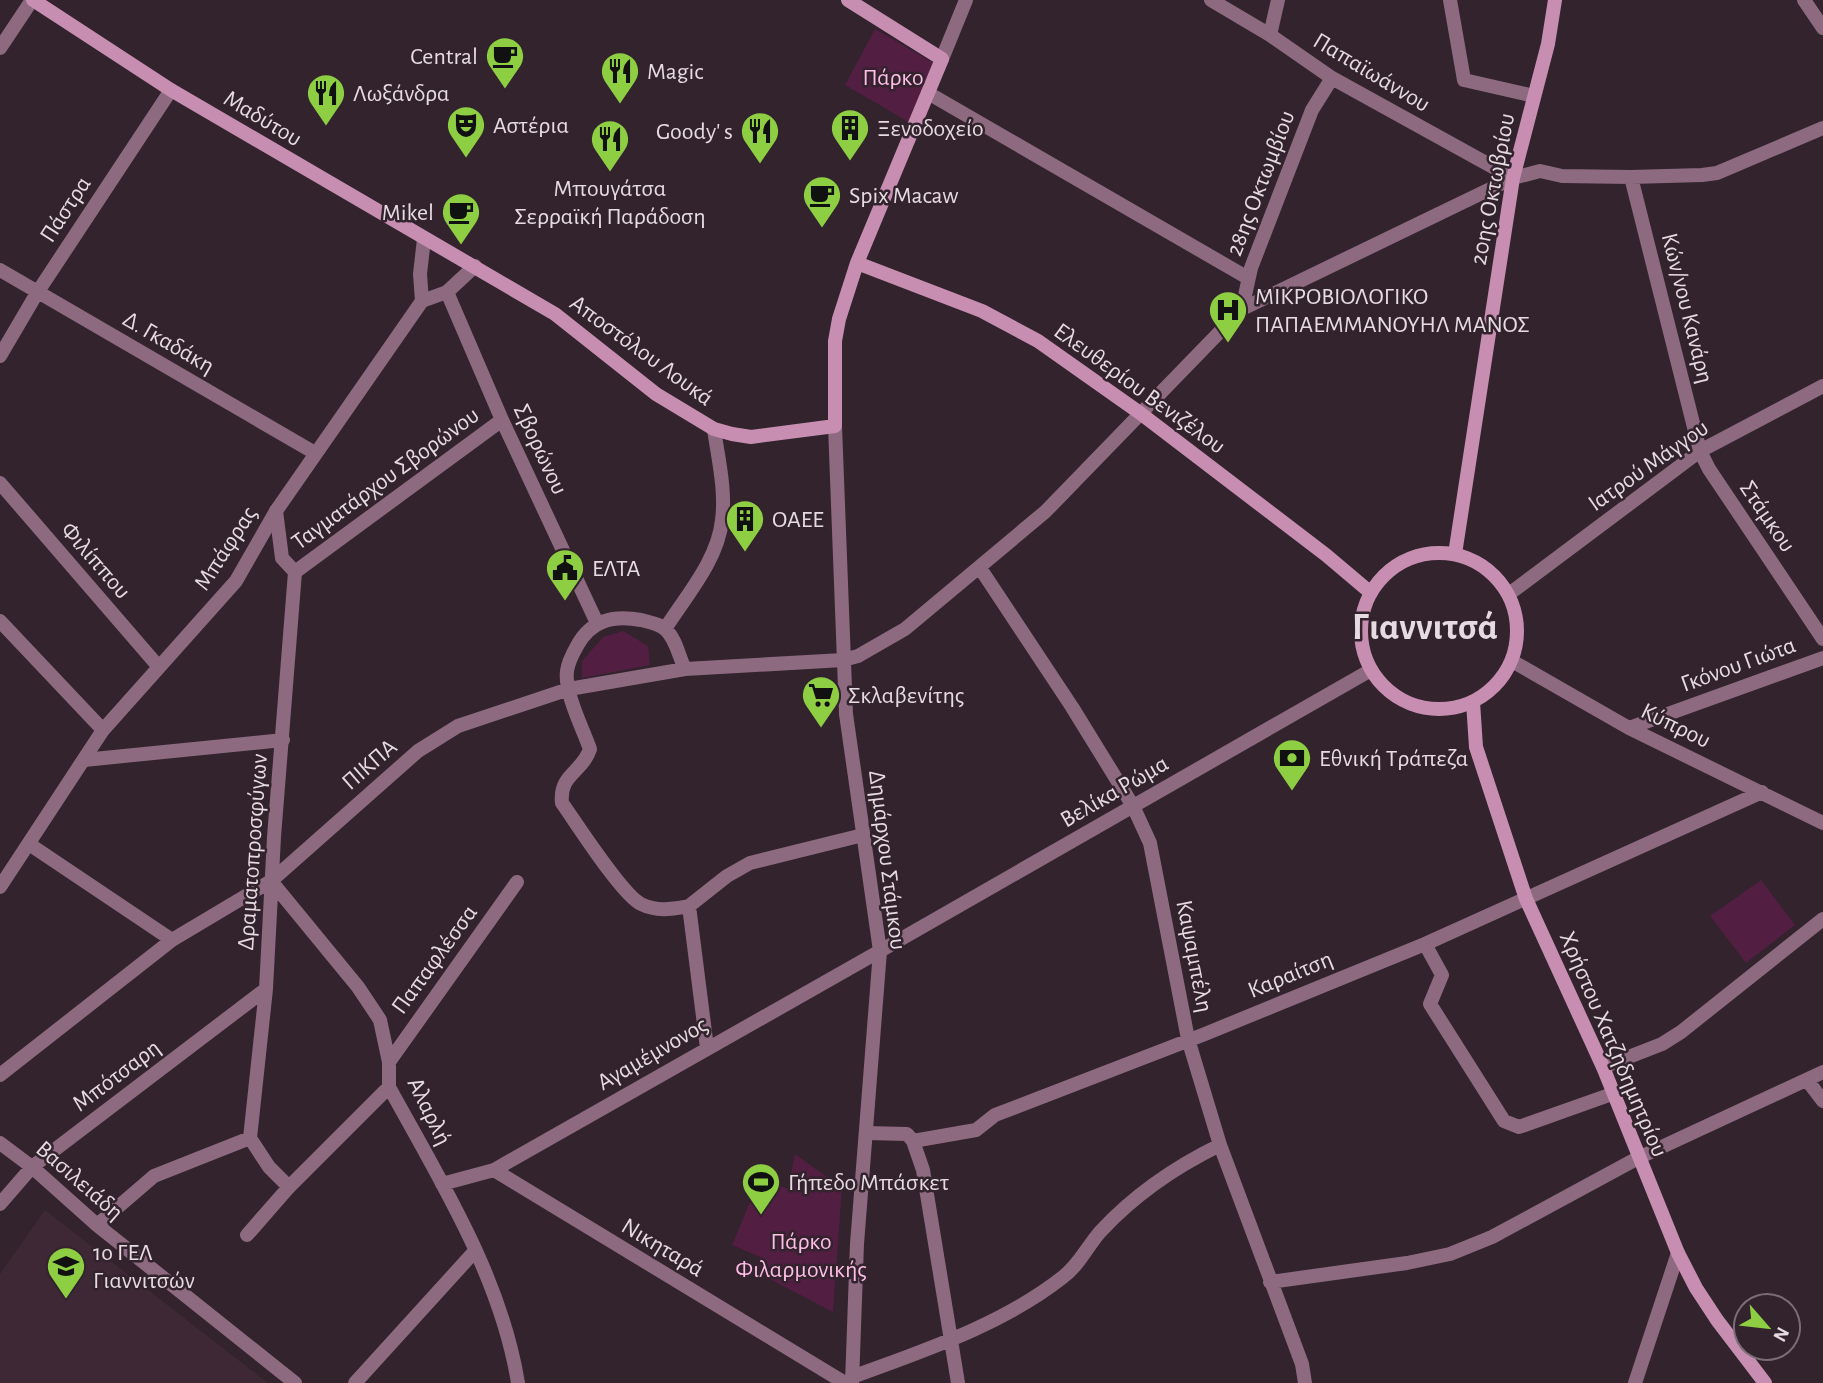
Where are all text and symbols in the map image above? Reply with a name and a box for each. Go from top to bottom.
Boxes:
street label: Παπαϊωάννου [1309,29,1434,117]
cafe icon: Central [484,35,526,90]
place label: Central [410,45,478,69]
restaurant icon: Magic [599,50,641,105]
place label: Magic [647,60,704,84]
park label: Πάρκο [862,66,924,90]
restaurant icon: Λωξάνδρα [305,72,347,127]
place label: Λωξάνδρα [353,82,450,106]
street label: Μαδύτου [219,86,306,151]
theatre icon: Αστέρια [445,104,487,159]
building icon: Ξενοδοχείο [829,107,871,162]
street label: 28ης Οκτωμβίου [1222,107,1300,259]
restaurant icon: Goody' s [739,110,781,165]
street label: 20ης Οκτωβρίου [1467,111,1519,267]
place label: Αστέρια [493,114,569,138]
place label: Ξενοδοχείο [877,117,984,141]
restaurant icon: Μπουγάτσα Σερραϊκή Παράδοση [589,118,631,173]
place label: Goody' s [656,120,733,144]
street label: Πάστρα [36,172,96,247]
cafe icon: Spix Macaw [801,174,843,229]
place label: Μπουγάτσα Σερραϊκή Παράδοση [514,177,706,229]
place label: Spix Macaw [849,184,958,208]
cafe icon: Mikel [440,191,482,246]
place label: Mikel [382,201,434,225]
street label: Κών/νου Κανάρη [1657,231,1717,386]
place label: ΜΙΚΡΟΒΙΟΛΟΓΙΚΟ ΠΑΠΑΕΜΜΑΝΟΥΗΛ ΜΑΝΟΣ [1255,285,1530,337]
hospital icon: ΜΙΚΡΟΒΙΟΛΟΓΙΚΟ ΠΑΠΑΕΜΜΑΝΟΥΗΛ ΜΑΝΟΣ [1207,289,1249,344]
street label: Αποστόλου Λουκά [565,291,717,411]
street label: Δ. Γκαδάκη [119,307,218,379]
street label: Ελευθερίου Βενιζέλου [1049,319,1230,459]
street label: Σβορώνου [509,400,571,498]
street label: Ταγματάρχου Σβορώνου [287,403,484,555]
street label: Ιατρού Μάγγου [1584,416,1713,516]
street label: Στάμκου [1735,477,1800,557]
building icon: ΟΑΕΕ [724,498,766,553]
street label: Μπάφρας [190,502,262,595]
place label: ΟΑΕΕ [772,508,824,532]
street label: Φιλίππου [56,518,135,604]
public building icon: ΕΛΤΑ [544,547,586,602]
place label: ΕΛΤΑ [592,557,640,581]
district label: Γιαννιτσά [1352,609,1498,647]
street label: Γκόνου Γιώτα [1678,633,1799,697]
supermarket icon: Σκλαβενίτης [800,674,842,729]
place label: Σκλαβενίτης [848,684,964,708]
street label: Κύπρου [1637,699,1714,753]
street label: ΠΙΚΠΑ [338,735,402,795]
bank icon: Εθνική Τράπεζα [1271,737,1313,792]
place label: Εθνική Τράπεζα [1319,747,1468,771]
street label: Βελίκα Ρώμα [1056,751,1173,832]
street label: Δραματοπροσφύγων [234,753,272,951]
street label: Δημάρχου Στάμκου [864,769,910,951]
street label: Καψαμπέλη [1171,898,1217,1014]
street label: Παπαφλέσσα [387,901,482,1018]
street label: Χρήστου Χατζηδημητρίου [1555,928,1671,1161]
street label: Καραίτση [1245,947,1336,1003]
street label: Αγαμέμνονος [593,1013,712,1095]
street label: Μπότσαρη [68,1035,165,1116]
street label: Αλαρλή [403,1074,456,1149]
street label: Βασιλειάδη [31,1137,128,1225]
sports icon: Γήπεδο Μπάσκετ [740,1161,782,1216]
place label: Γήπεδο Μπάσκετ [788,1171,949,1195]
street label: Νικηταρά [617,1214,708,1282]
park label: Πάρκο Φιλαρμονικής [735,1230,867,1282]
place label: 1o ΓΕΛ Γιαννιτσών [93,1241,195,1293]
school or university icon: 1o ΓΕΛ Γιαννιτσών [45,1245,87,1300]
north arrow [1732,1292,1802,1362]
text: N [1769,1324,1792,1345]

